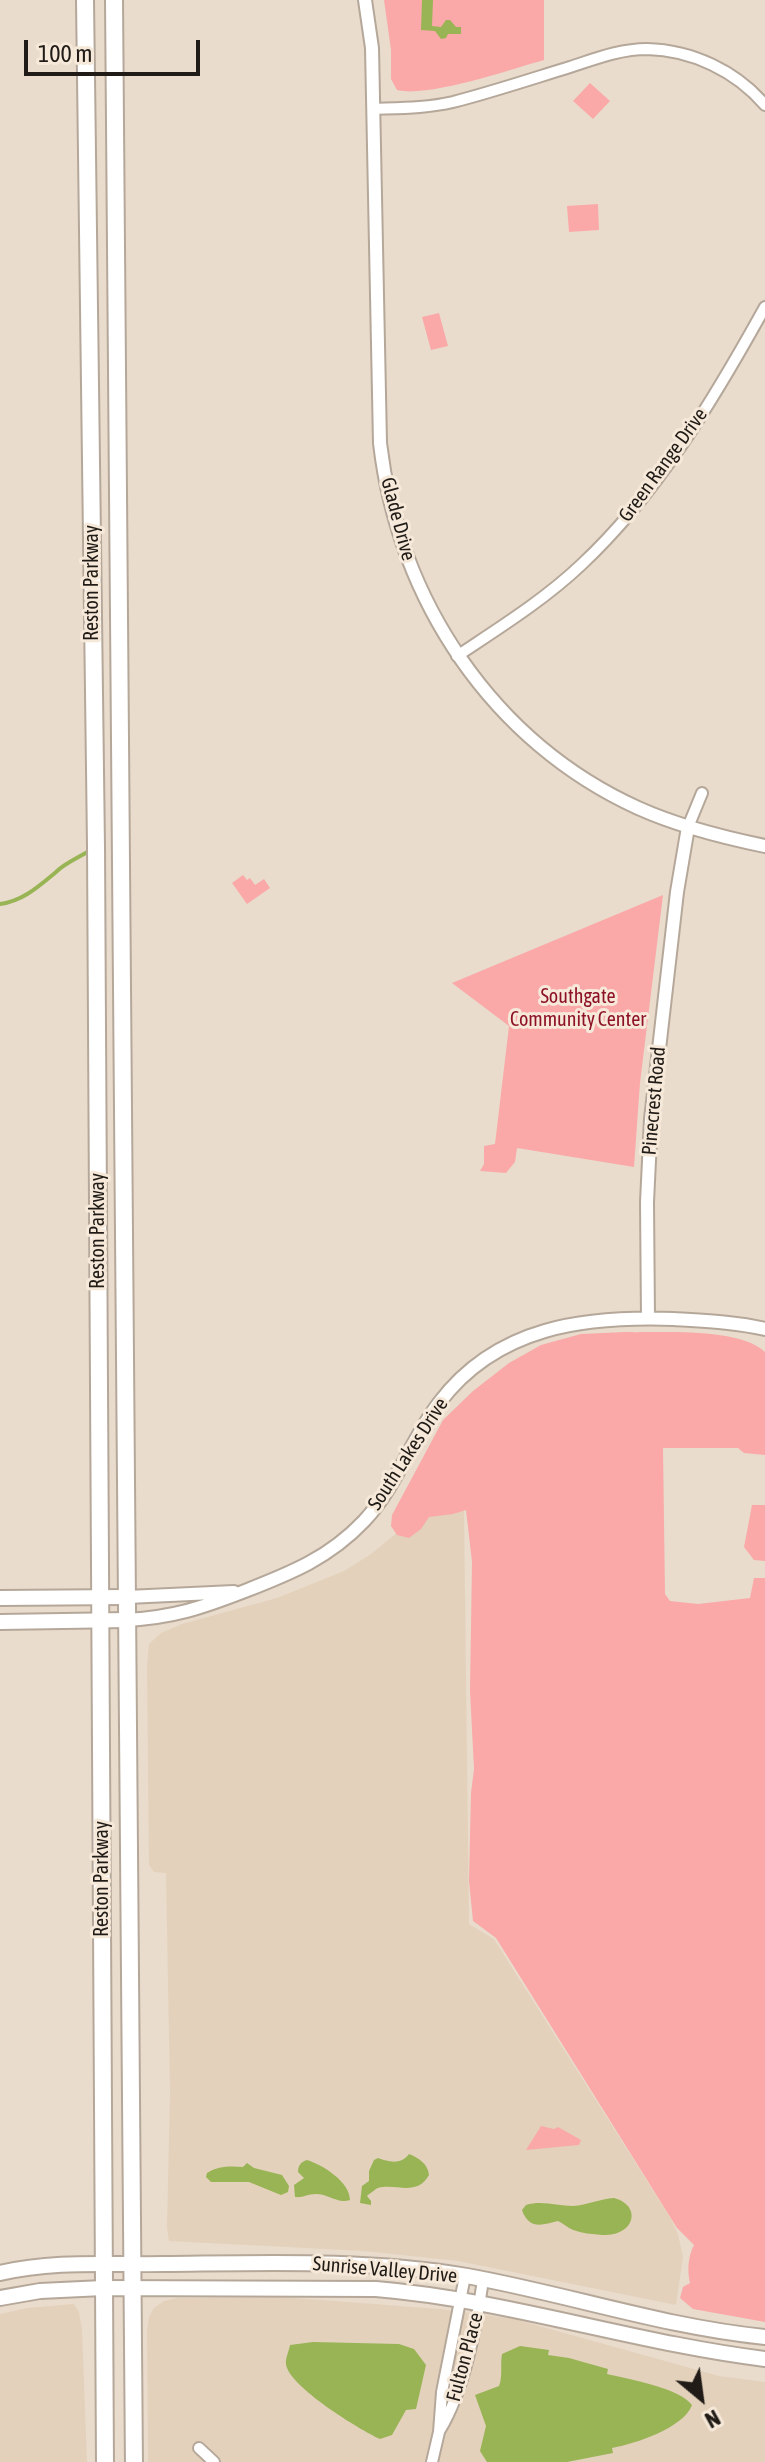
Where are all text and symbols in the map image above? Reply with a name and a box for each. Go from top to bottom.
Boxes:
scale bar [28,24,204,74]
text: 100 m [38,40,92,67]
street label: Green Range Drive [614,403,712,527]
street label: Glade Drive [375,475,421,563]
street label: Reston Parkway [80,525,104,641]
park label: Southgate Community Center [510,985,646,1032]
street label: Pinecrest Road [637,1046,671,1156]
street label: Reston Parkway [86,1173,110,1289]
street label: South Lakes Drive [363,1393,453,1515]
street label: Reston Parkway [90,1821,114,1937]
street label: Sunrise Valley Drive [312,2252,458,2288]
street label: Fulton Place [442,2310,488,2404]
north arrow [661,2358,741,2438]
text: N [701,2404,725,2434]

